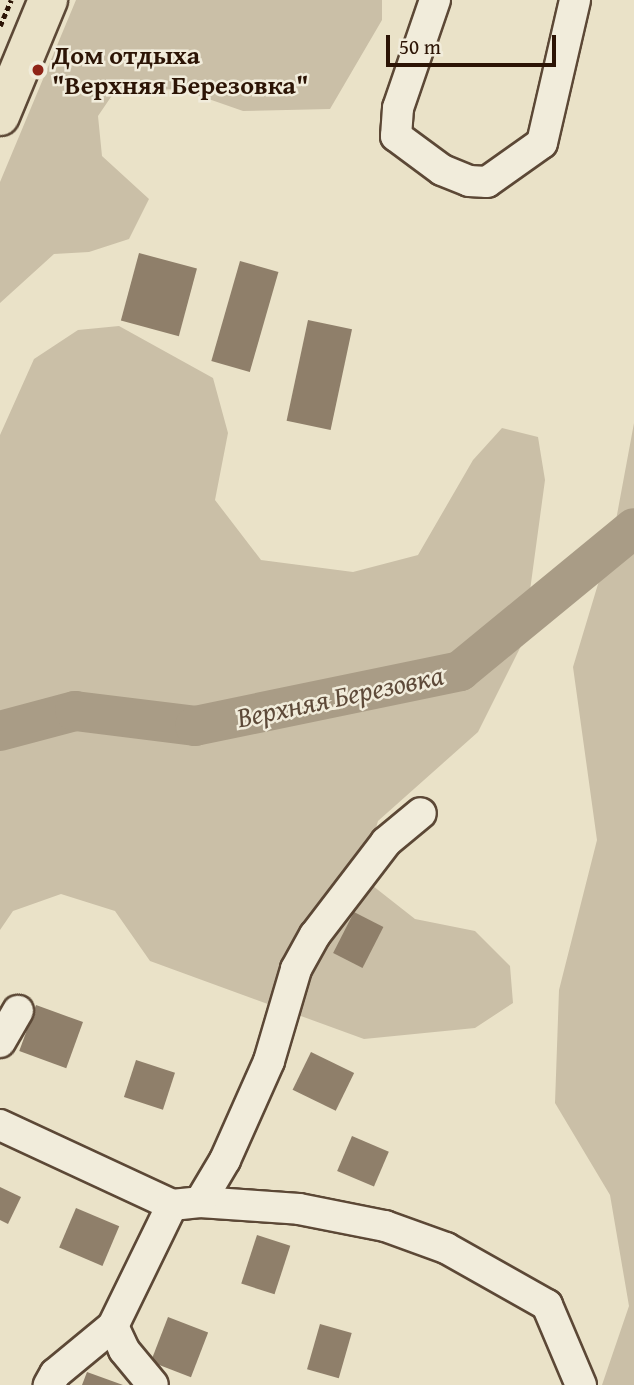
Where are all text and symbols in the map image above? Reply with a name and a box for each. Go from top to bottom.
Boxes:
scale bar [389,21,559,65]
text: 50 m [399,31,441,62]
place label: Дом отдыха "Верхняя Березовка" [52,39,309,100]
marker: Дом отдыха "Верхняя Березовка" [30,62,46,78]
water label: Верхняя Березовка [234,658,446,734]

